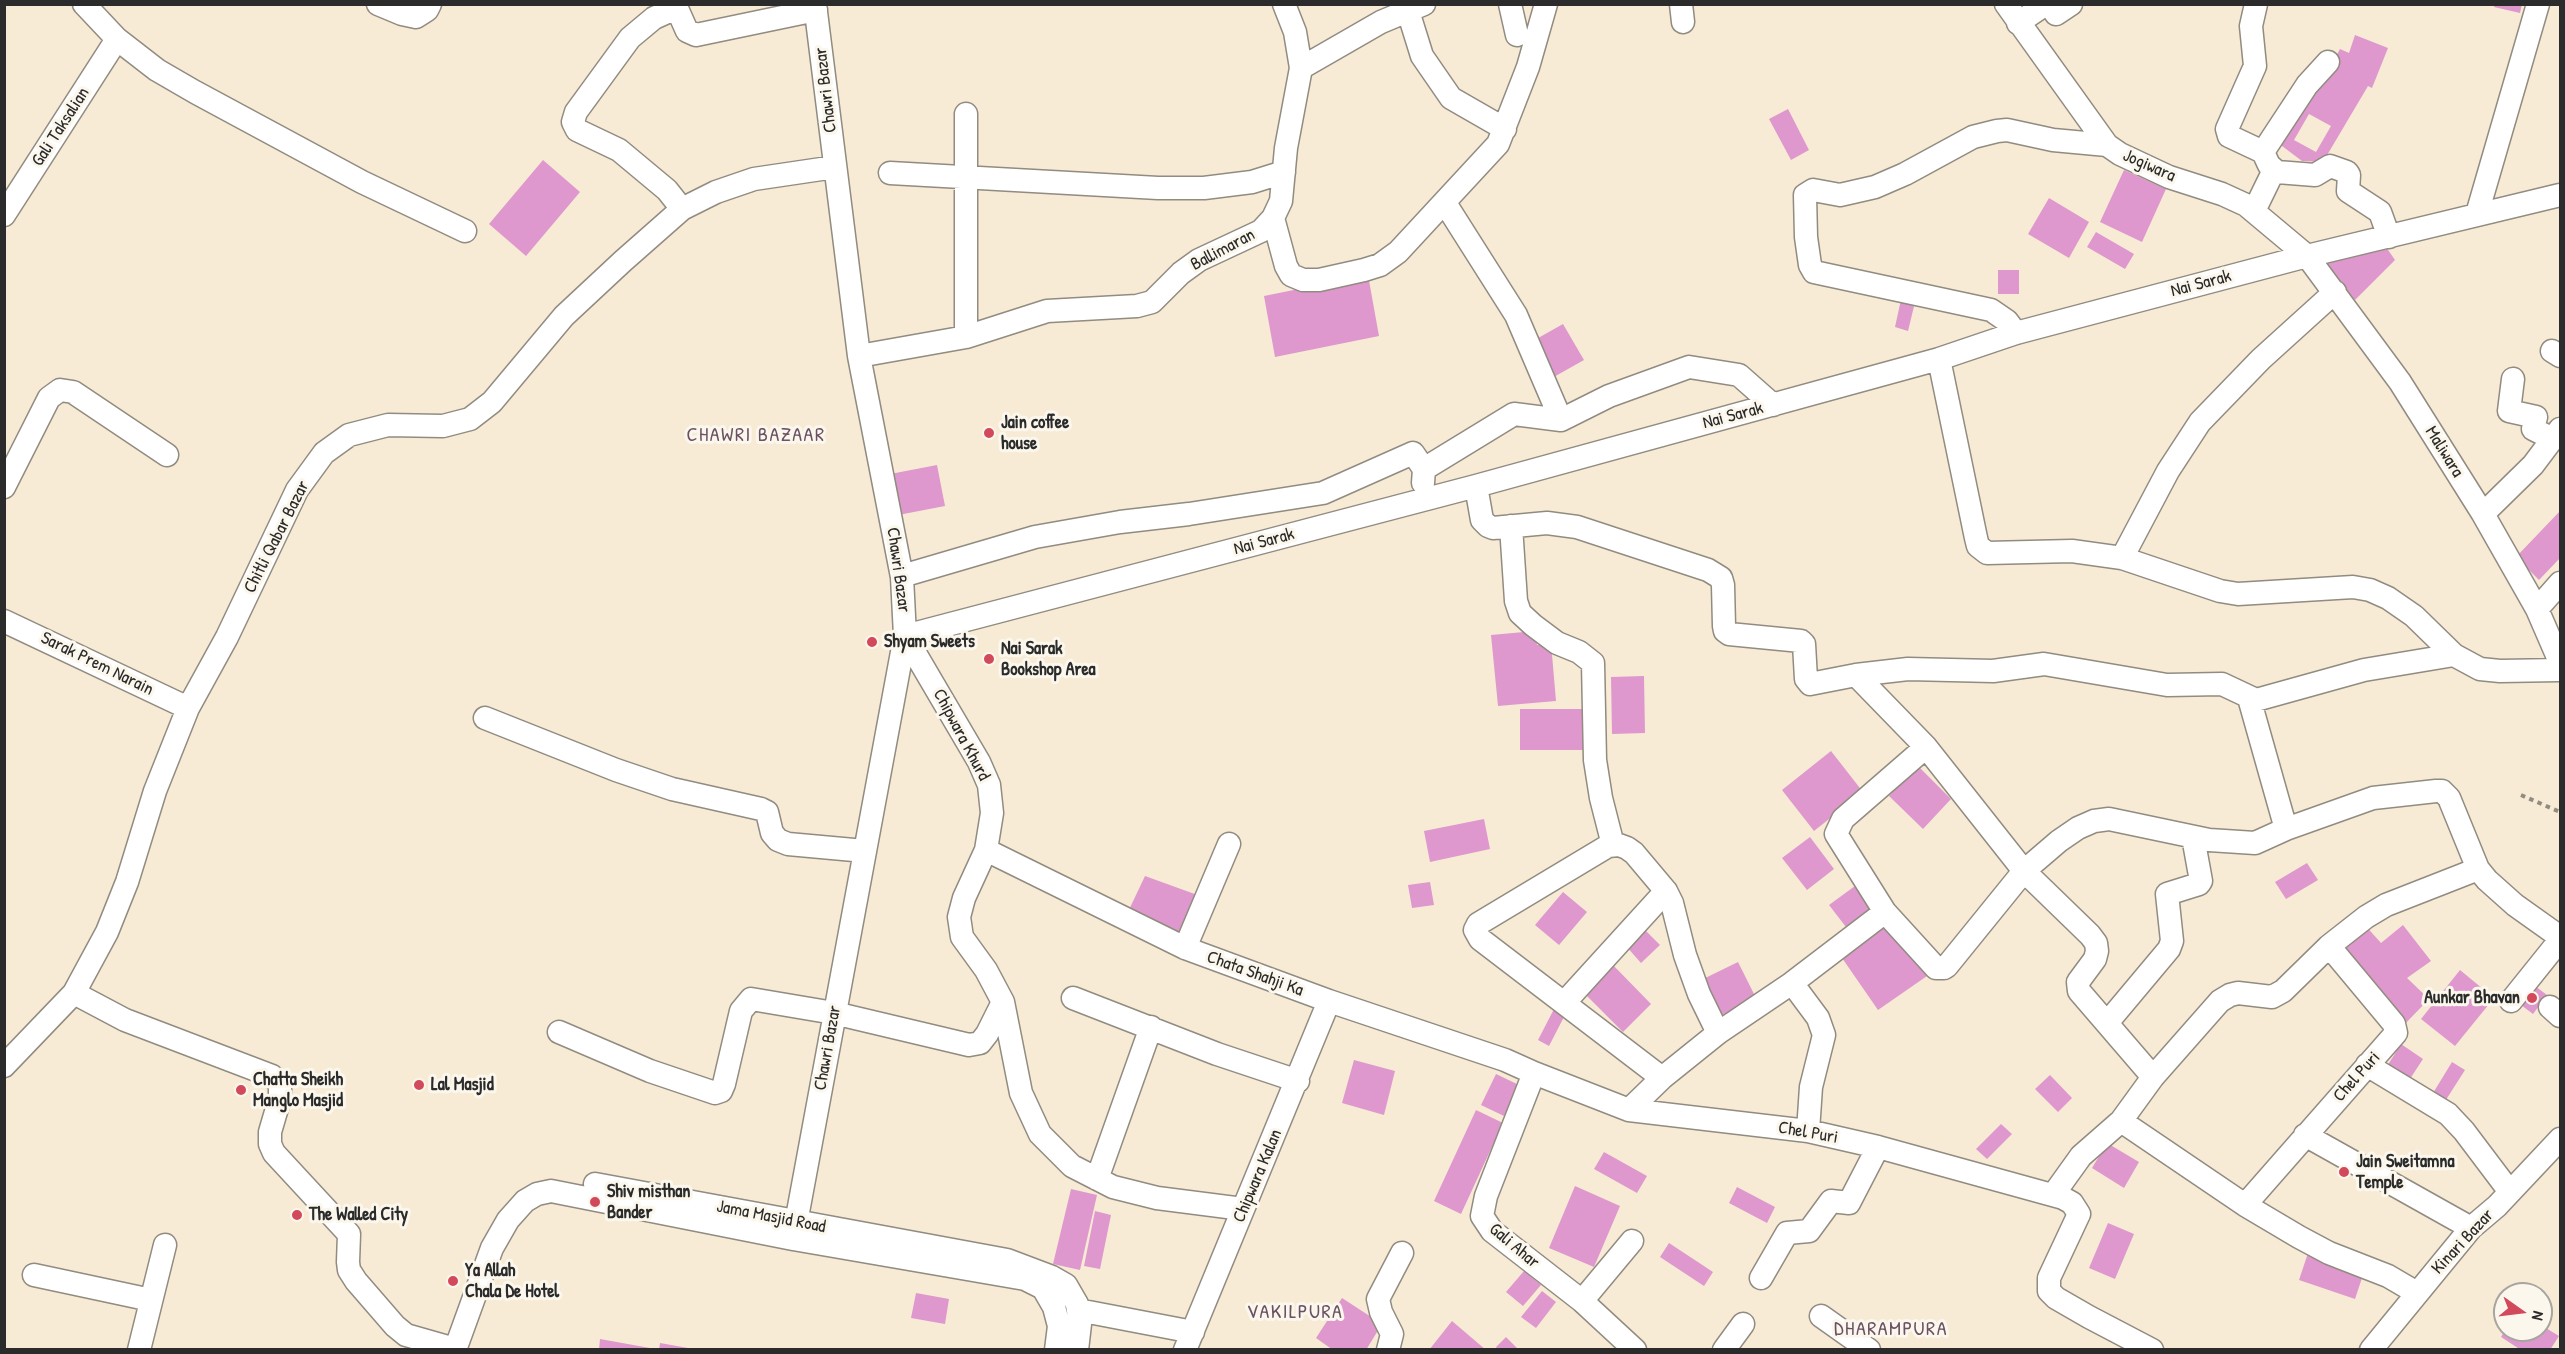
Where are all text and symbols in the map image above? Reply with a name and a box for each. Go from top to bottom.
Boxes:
street label: Chawri Bazar [810,46,842,134]
street label: Gali Taksalian [28,84,94,170]
street label: Jogiwara [2119,145,2179,187]
street label: Ballimaran [1187,224,1259,276]
street label: Nai Sarak [2168,266,2234,302]
street label: Nai Sarak [1700,398,1766,434]
place label: Jain coffee house [1001,412,1069,454]
street label: Maliwara [2420,423,2468,481]
district label: CHAWRI BAZAAR [687,424,825,448]
marker: Jain coffee house [982,426,996,440]
street label: Chitli Qabar Bazar [239,477,315,597]
street label: Nai Sarak [1231,524,1297,560]
street label: Chawri Bazar [881,526,915,614]
street label: Sarak Prem Narain [37,627,157,701]
place label: Shyam Sweets [884,631,975,653]
marker: Shyam Sweets [865,635,879,649]
place label: Nai Sarak Bookshop Area [1001,638,1096,680]
marker: Nai Sarak Bookshop Area [982,652,996,666]
street label: Chipwara Khurd [928,685,994,785]
street label: Chata Shahji Ka [1204,947,1306,1001]
place label: Aunkar Bhavan [2424,987,2520,1009]
marker: Aunkar Bhavan [2525,991,2539,1005]
street label: Chawri Bazar [810,1004,846,1092]
street label: Chel Puri [2329,1047,2385,1107]
place label: Chatta Sheikh Manglo Masjid [253,1069,343,1112]
place label: Lal Masjid [431,1074,494,1096]
marker: Lal Masjid [412,1078,426,1092]
marker: Chatta Sheikh Manglo Masjid [234,1083,248,1097]
street label: Chel Puri [1776,1117,1840,1149]
street label: Chipwara Kalan [1229,1126,1287,1226]
place label: Jain Sweitamna Temple [2356,1151,2454,1194]
marker: Jain Sweitamna Temple [2337,1165,2351,1179]
place label: Shiv misthan Bander [607,1181,690,1224]
marker: Shiv misthan Bander [588,1195,602,1209]
street label: Jama Masjid Road [715,1196,827,1238]
place label: The Walled City [309,1204,408,1226]
street label: Kinari Bazar [2427,1205,2499,1279]
marker: The Walled City [290,1208,304,1222]
street label: Gali Ahar [1484,1219,1544,1273]
place label: Ya Allah Chala De Hotel [465,1260,559,1302]
marker: Ya Allah Chala De Hotel [446,1274,460,1288]
north arrow [2493,1282,2553,1342]
district label: VAKILPURA [1247,1301,1343,1325]
text: N [2527,1309,2550,1323]
district label: DHARAMPURA [1834,1318,1948,1342]

